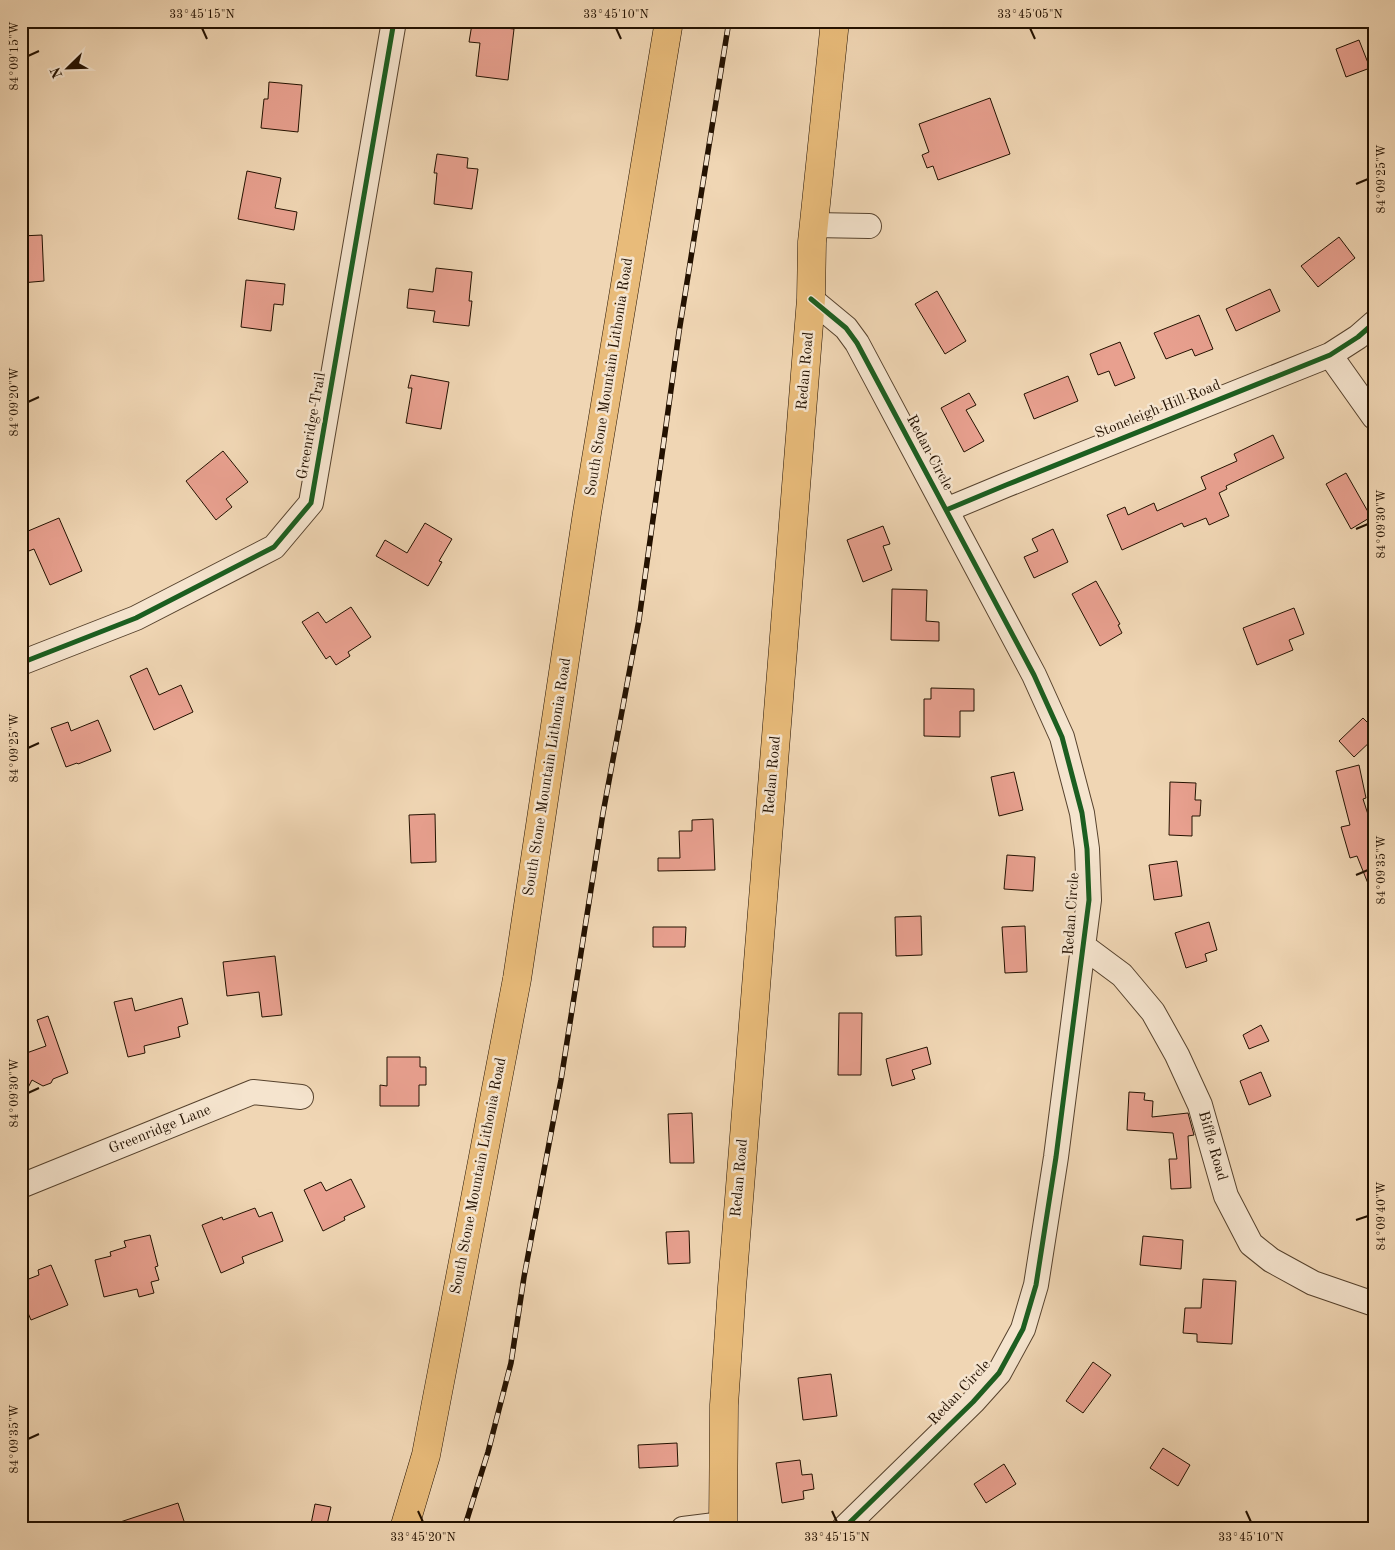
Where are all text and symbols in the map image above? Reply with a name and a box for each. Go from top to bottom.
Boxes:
text: 33°45'15"N [169,8,235,21]
text: 33°45'10"N [583,8,649,21]
text: 33°45'05"N [997,8,1063,21]
text: 84°09'15"W [8,21,21,91]
north arrow [42,42,92,92]
text: N [48,65,65,80]
text: 84°09'25"W [1375,144,1388,214]
street label: South Stone Mountain Lithonia Road [584,257,636,497]
street label: Redan Road [795,331,817,411]
text: 84°09'20"W [9,367,21,437]
street label: Greenridge Trail [295,371,329,481]
street label: Stoneleigh Hill Road [1093,378,1223,442]
street label: Redan Circle [903,413,955,493]
text: 84°09'30"W [1376,489,1388,559]
street label: South Stone Mountain Lithonia Road [522,657,574,897]
text: 84°09'25"W [8,713,21,783]
street label: Redan Road [762,735,784,815]
text: 84°09'35"W [1375,835,1388,905]
street label: Redan Circle [1062,872,1082,956]
street label: South Stone Mountain Lithonia Road [449,1056,509,1296]
text: 84°09'30"W [9,1058,21,1128]
street label: Greenridge Lane [107,1103,213,1157]
street label: Biffle Road [1195,1109,1229,1183]
street label: Redan Road [729,1138,751,1218]
text: 84°09'40"W [1376,1181,1388,1251]
street label: Redan Circle [926,1357,994,1428]
text: 84°09'35"W [8,1404,21,1474]
text: 33°45'20"N [390,1531,456,1544]
text: 33°45'15"N [804,1531,870,1544]
text: 33°45'10"N [1218,1531,1284,1544]

